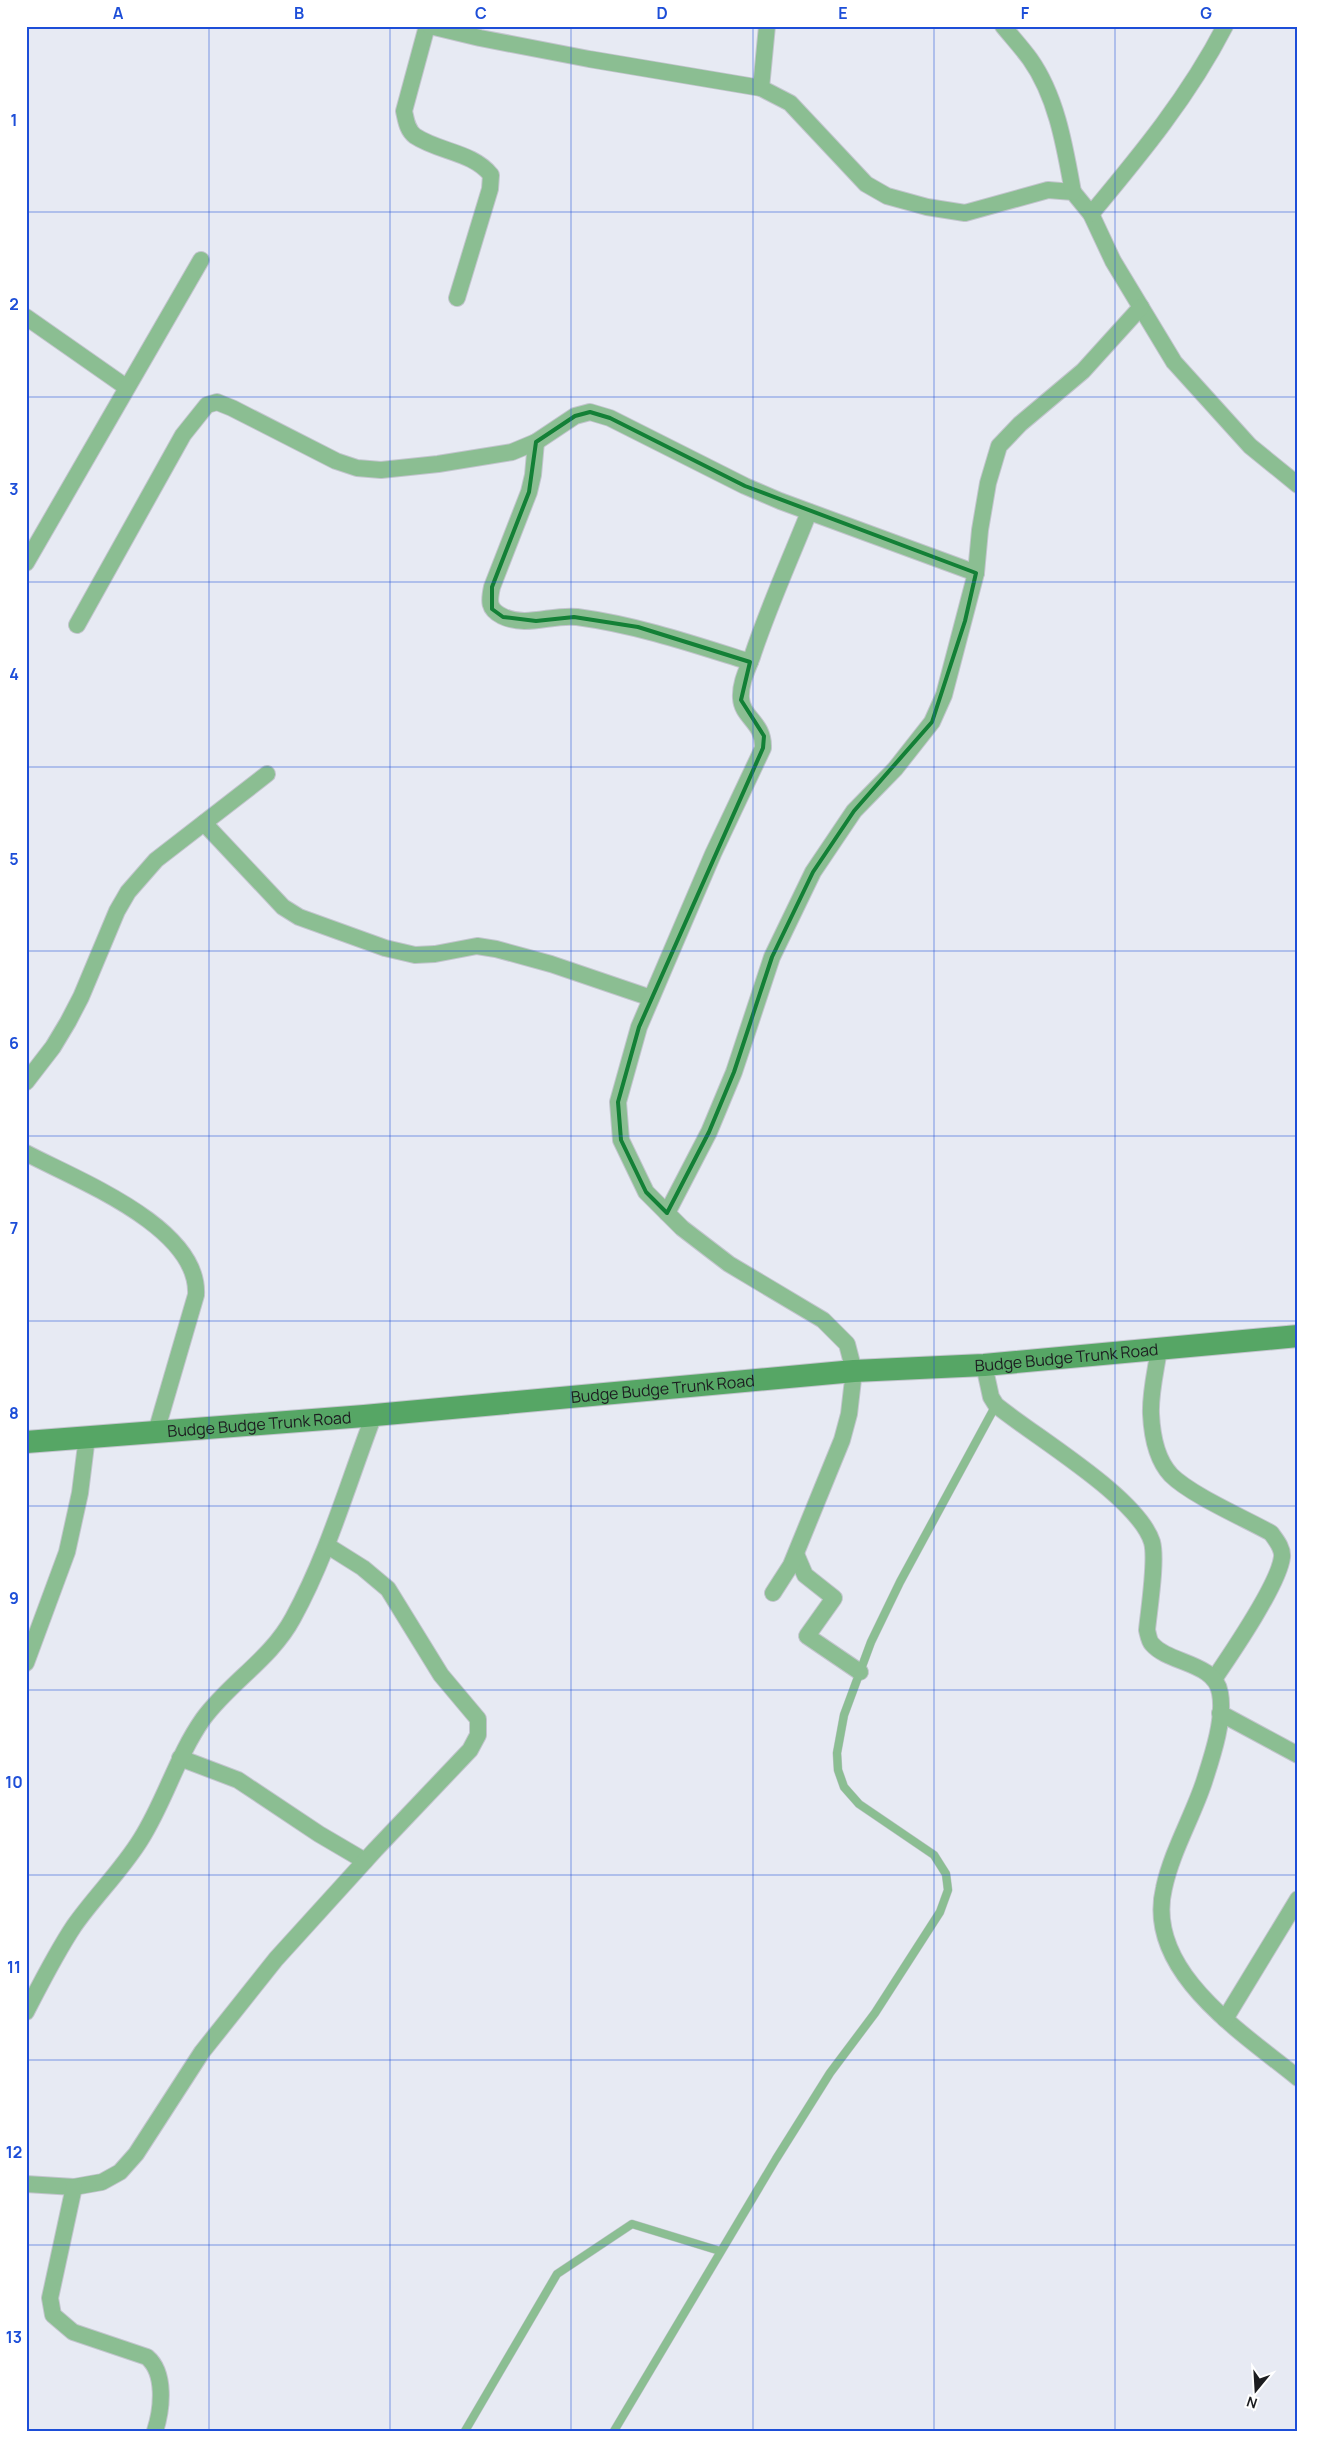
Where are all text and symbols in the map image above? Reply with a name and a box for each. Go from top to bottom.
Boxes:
text: A [113,2,124,24]
text: B [294,2,304,24]
text: C [475,2,487,24]
text: D [656,2,668,24]
text: E [838,2,848,24]
text: F [1021,2,1030,24]
text: G [1200,2,1212,24]
text: 1 [10,109,18,131]
text: 2 [9,293,19,315]
text: 3 [9,478,19,500]
text: 4 [9,663,19,685]
text: 5 [9,848,19,870]
text: 6 [9,1032,19,1054]
text: 7 [10,1217,18,1239]
street label: Budge Budge Trunk Road [974,1338,1159,1376]
street label: Budge Budge Trunk Road [570,1369,756,1408]
text: 8 [9,1402,19,1424]
street label: Budge Budge Trunk Road [167,1406,352,1442]
text: 9 [9,1587,19,1609]
text: 10 [5,1771,23,1793]
text: 11 [7,1956,21,1978]
text: 12 [6,2141,22,2163]
text: 13 [6,2326,22,2348]
north arrow [1232,2364,1282,2414]
text: N [1244,2392,1260,2413]

